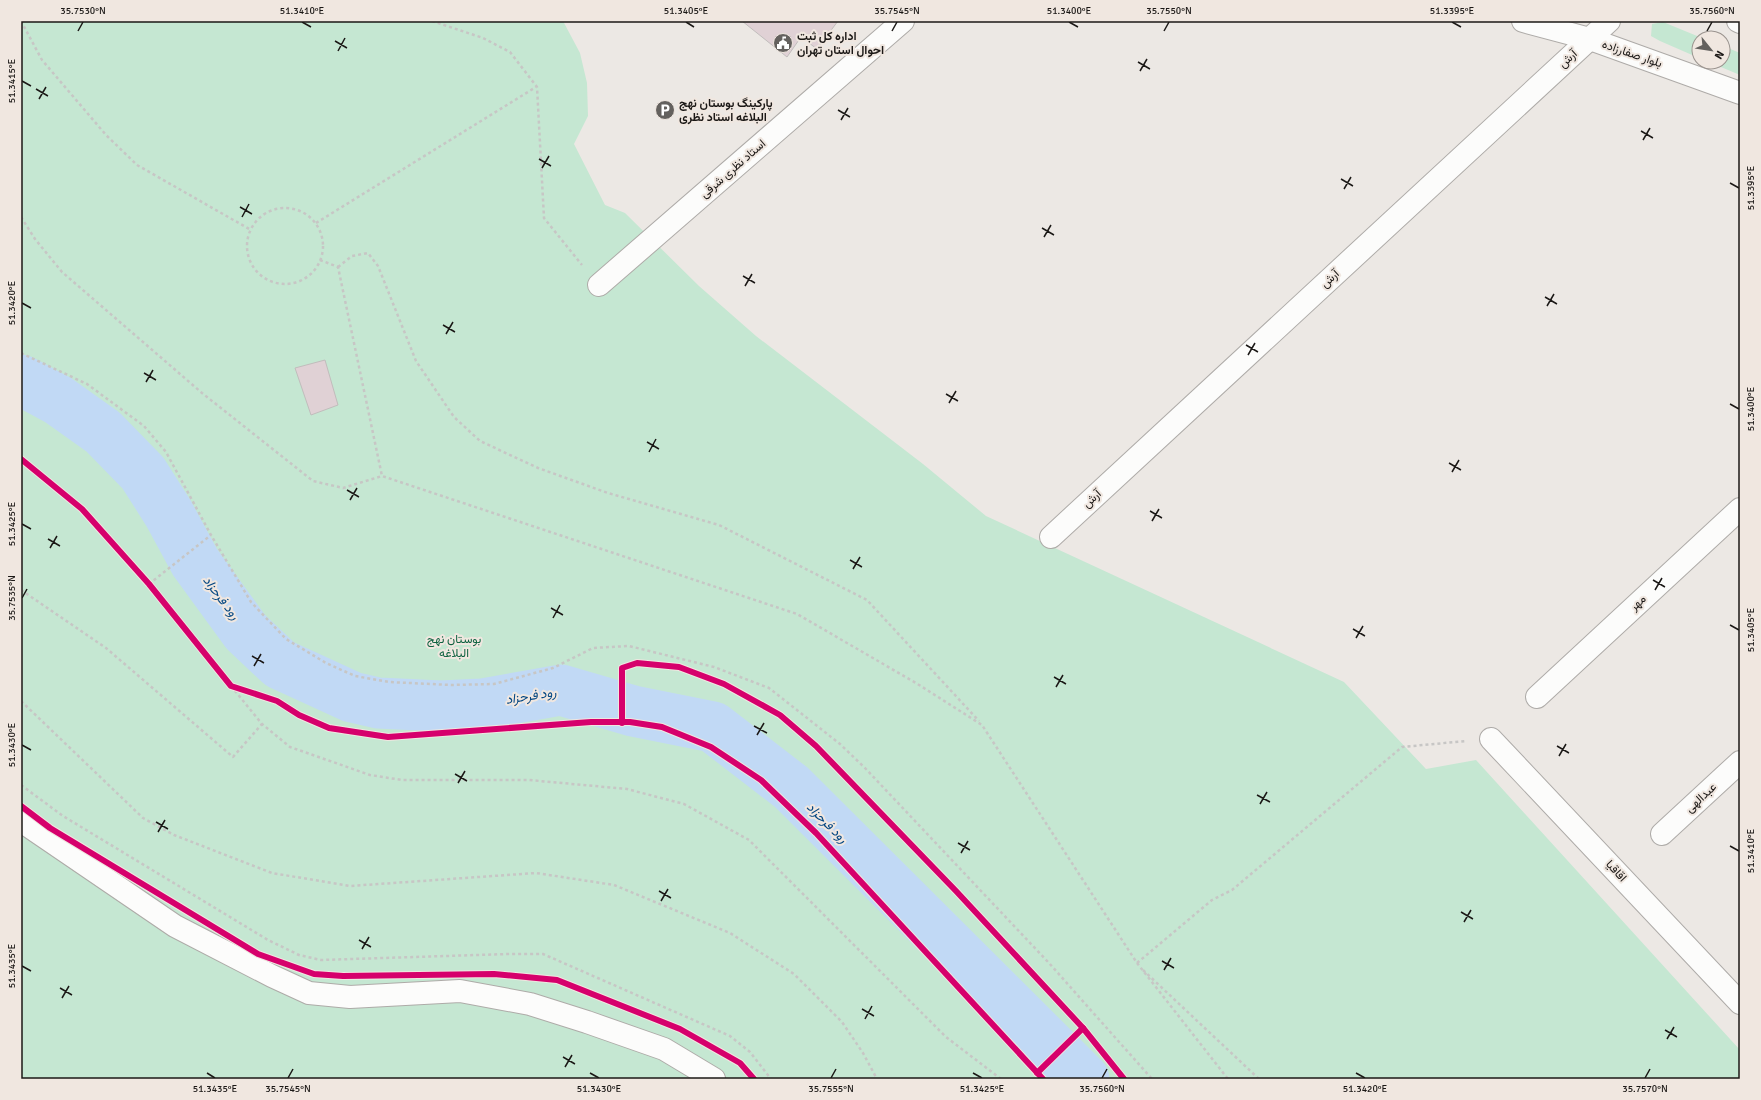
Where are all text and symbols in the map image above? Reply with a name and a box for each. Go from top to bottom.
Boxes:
text: 35.7530°N [60,5,106,17]
text: 51.3410°E [280,5,325,17]
text: 51.3405°E [664,5,709,17]
text: 35.7545°N [874,5,920,17]
text: 51.3400°E [1047,5,1092,17]
text: 35.7550°N [1146,5,1192,17]
text: 51.3395°E [1430,5,1475,17]
text: 35.7560°N [1689,5,1735,17]
place label: اداره کل ثبت احوال استان تهران [797,29,884,58]
north arrow [1691,30,1731,70]
public building icon: اداره کل ثبت احوال استان تهران [772,32,794,54]
street label: بلوار صفارزاده [1600,37,1664,71]
street label: آرش [1556,46,1581,71]
text: N [1712,48,1727,61]
text: 51.3415°E [6,58,18,103]
place label: پارکینگ بوستان نهج البلاغه استاد نظری [679,96,773,125]
parking icon: پارکینگ بوستان نهج البلاغه استاد نظری [654,99,676,121]
street label: استاد نظری شرقی [697,136,769,202]
text: 51.3395°E [1745,165,1757,210]
street label: آرش [1318,266,1343,291]
text: 51.3420°E [6,280,18,325]
text: 51.3400°E [1745,386,1757,431]
street label: آرش [1080,486,1105,511]
text: 51.3425°E [6,501,18,546]
water label: رود فرحزاد [199,573,243,624]
text: 35.7535°N [6,575,18,621]
street label: مهر [1626,592,1649,615]
text: 51.3405°E [1745,607,1757,652]
park label: بوستان نهج البلاغه [427,632,481,661]
water label: رود فرحزاد [504,684,558,708]
text: 51.3430°E [6,722,18,767]
street label: عبدالهی [1682,780,1720,816]
water label: رود فرحزاد [803,799,851,847]
text: 51.3410°E [1745,828,1757,873]
street label: اقاقیا [1602,857,1630,885]
text: 51.3435°E [6,943,18,988]
text: 51.3435°E [193,1083,238,1095]
text: 35.7545°N [265,1083,311,1095]
text: 51.3430°E [577,1083,622,1095]
text: 35.7555°N [808,1083,854,1095]
text: 51.3425°E [960,1083,1005,1095]
text: 35.7560°N [1079,1083,1125,1095]
text: 51.3420°E [1343,1083,1388,1095]
text: 35.7570°N [1622,1083,1668,1095]

